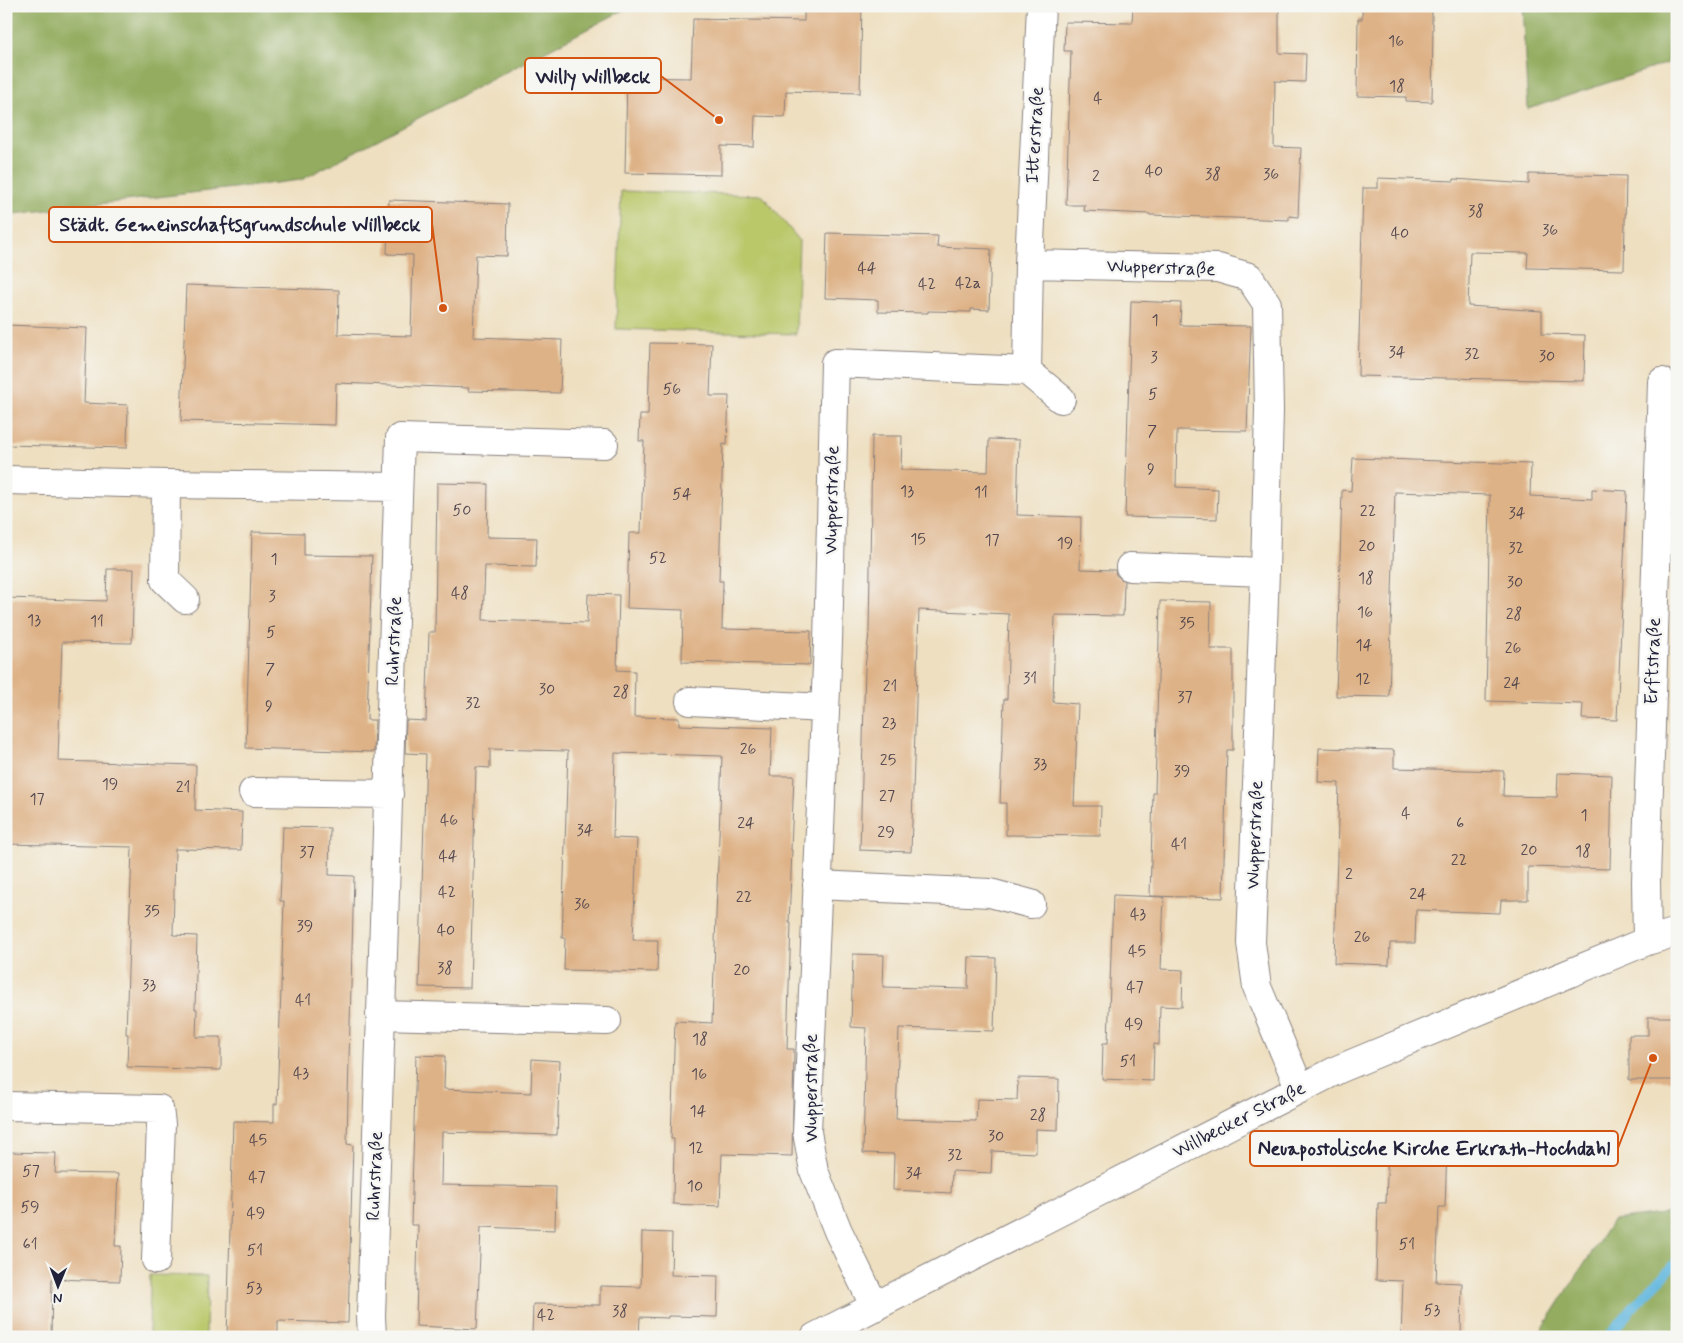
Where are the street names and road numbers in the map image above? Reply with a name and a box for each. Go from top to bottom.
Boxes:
street label: Itterstraße [1020,86,1050,184]
street label: Wupperstraße [1106,254,1216,282]
street label: Wupperstraße [819,445,845,555]
street label: Ruhrstraße [380,596,408,686]
street label: Erftstraße [1639,617,1667,705]
street label: Wupperstraße [1241,780,1269,890]
street label: Wupperstraße [799,1034,824,1142]
street label: Willbecker Straße [1168,1076,1310,1164]
street label: Ruhrstraße [361,1131,389,1221]

